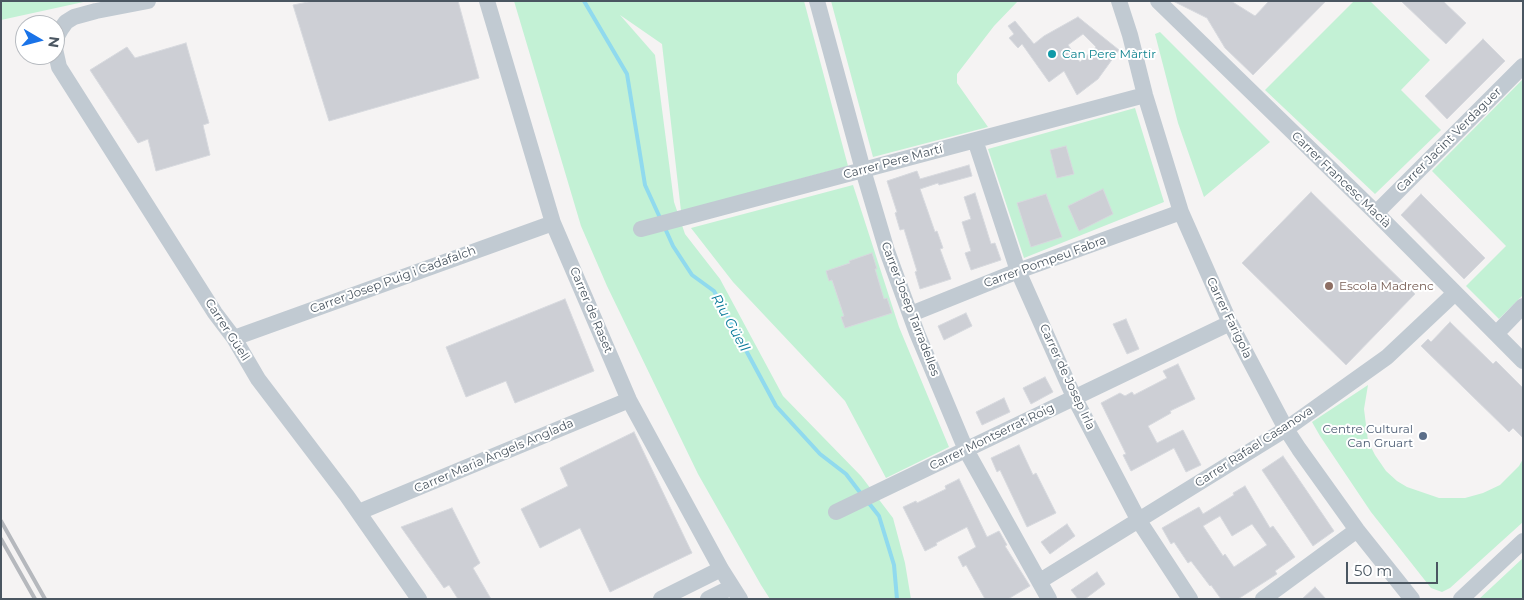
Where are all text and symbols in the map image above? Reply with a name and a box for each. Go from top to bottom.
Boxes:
north arrow [15,15,65,65]
text: N [44,35,64,49]
place label: Can Pere Màrtir [1062,47,1156,61]
marker: Can Pere Màrtir [1046,48,1058,60]
street label: Carrer Jacint Verdaguer [1394,85,1504,195]
street label: Carrer Francesc Macià [1288,129,1394,231]
street label: Carrer Pere Martí [842,142,944,182]
street label: Carrer Pompeu Fabra [982,233,1108,291]
street label: Carrer Josep Tarradelles [878,240,942,378]
street label: Carrer Josep Puig i Cadafalch [308,243,478,317]
street label: Carrer de Raset [566,265,616,355]
street label: Carrer Farigola [1203,275,1255,361]
place label: Escola Madrenc [1339,279,1434,293]
marker: Escola Madrenc [1323,280,1335,292]
water label: Riu Güell [707,291,753,355]
street label: Carrer Güell [202,296,252,364]
street label: Carrer de Josep Irla [1036,322,1098,432]
street label: Carrer Montserrat Roig [927,401,1057,473]
street label: Carrer Rafael Casanova [1192,403,1316,491]
street label: Carrer Maria Àngels Anglada [412,416,576,496]
place label: Centre Cultural Can Gruart [1322,422,1413,450]
marker: Centre Cultural Can Gruart [1417,430,1429,442]
scale bar [1349,552,1442,584]
text: 50 m [1354,561,1392,580]

